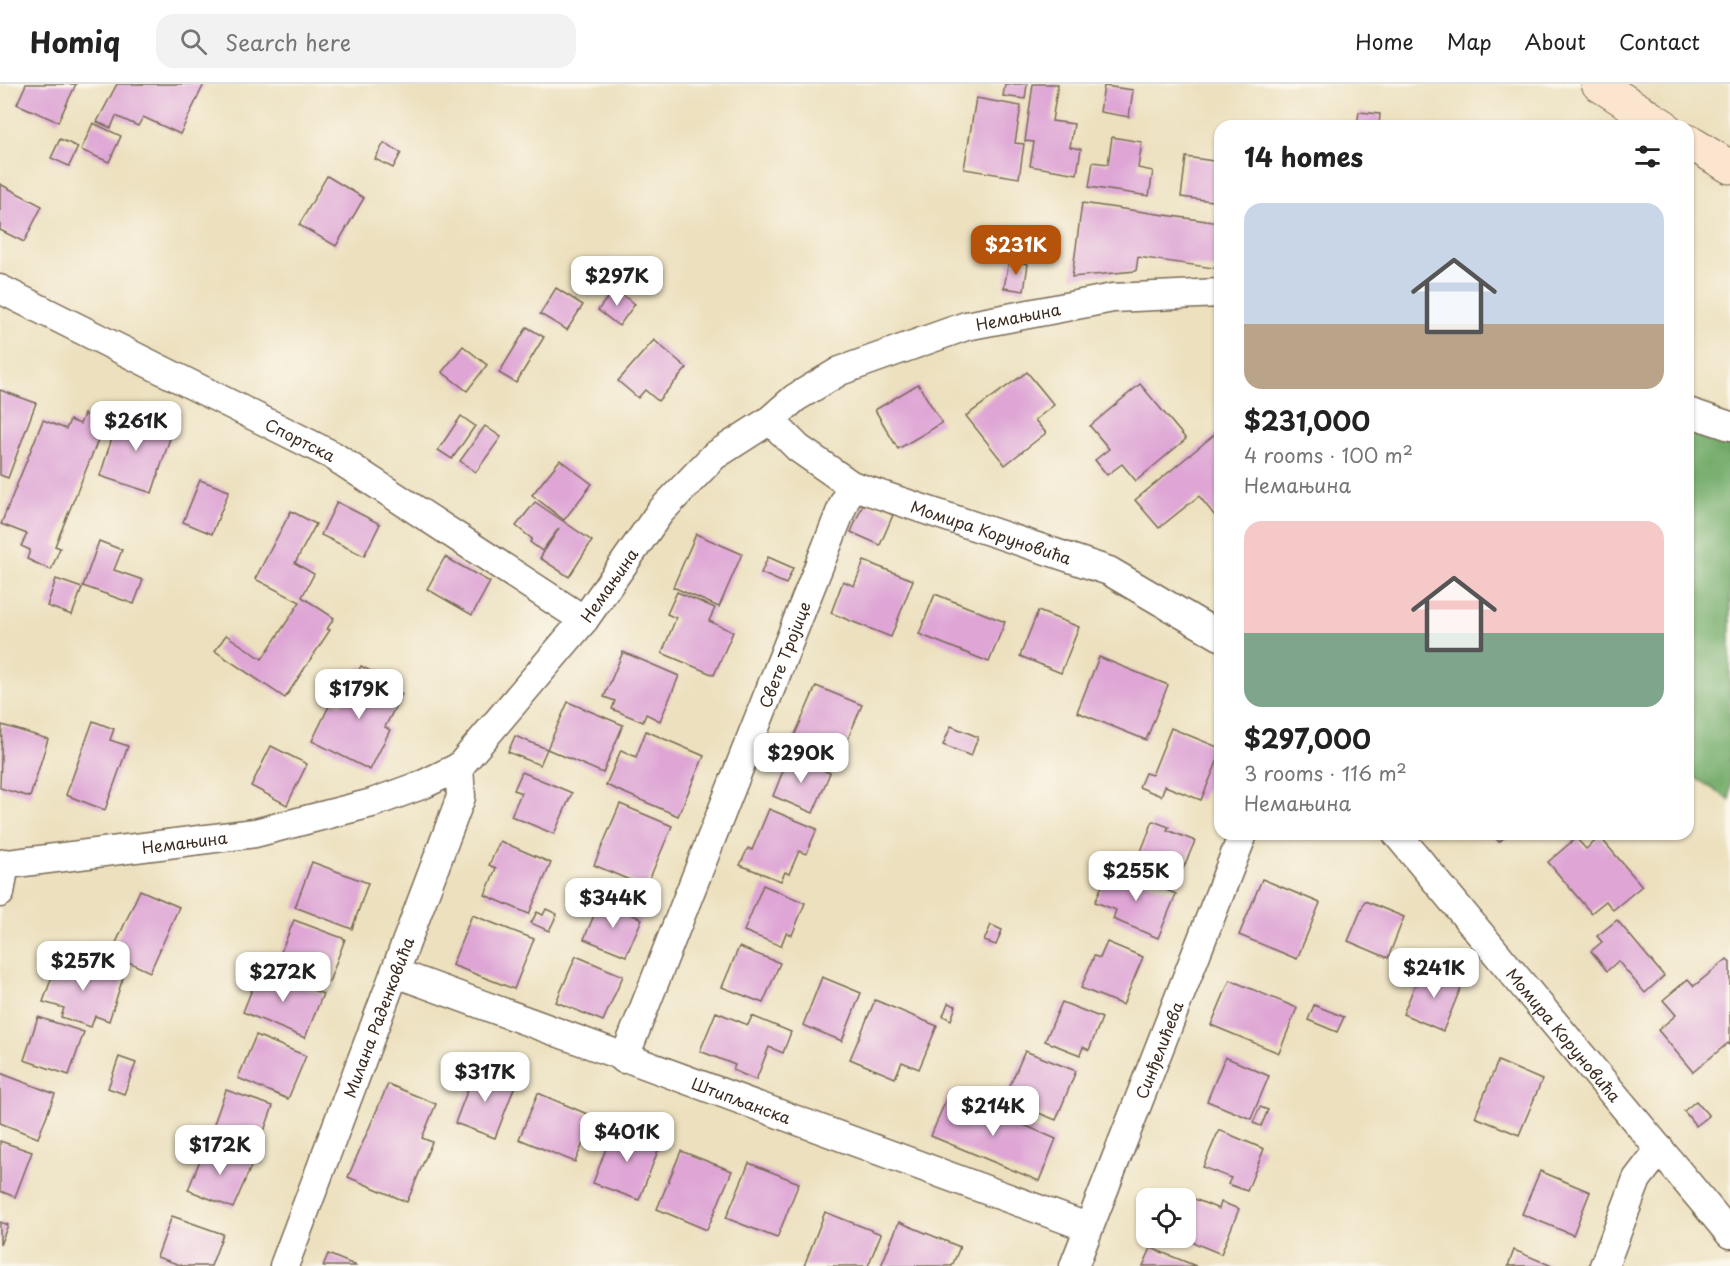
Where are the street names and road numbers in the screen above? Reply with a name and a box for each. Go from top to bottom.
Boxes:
street label: Немањина [974,296,1062,336]
street label: Спортска [261,412,340,467]
street label: Момира Коруновића [908,494,1075,570]
street label: Немањина [574,543,643,627]
street label: Свете Тројице [752,598,816,711]
street label: Немањина [140,825,229,859]
street label: Милана Раденковића [337,933,419,1101]
street label: Момира Коруновића [1501,962,1627,1107]
street label: Синђелићева [1129,998,1188,1102]
street label: Штипљанска [688,1071,794,1129]

